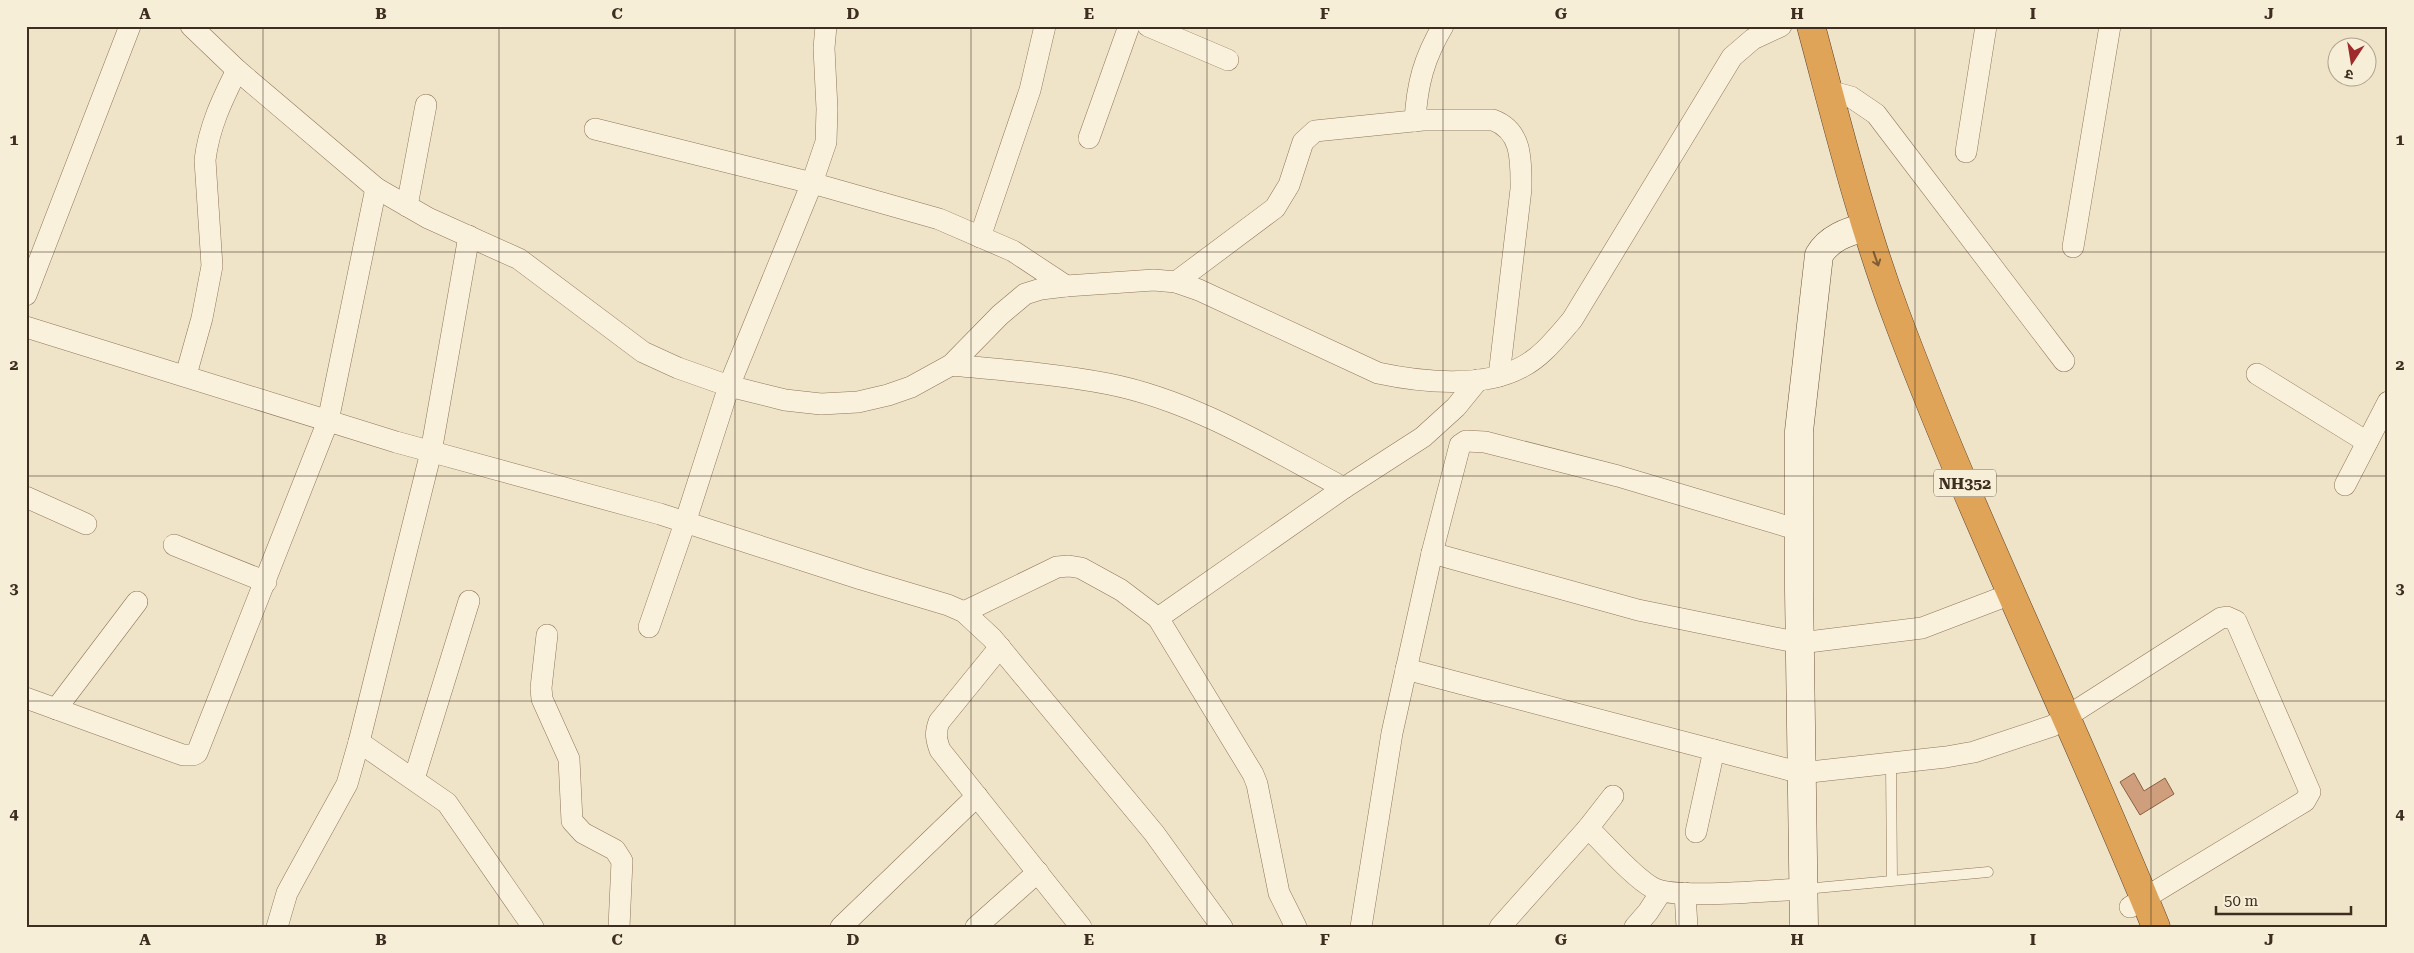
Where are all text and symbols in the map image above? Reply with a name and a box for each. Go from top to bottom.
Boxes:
text: A [139,4,151,23]
text: B [375,4,387,23]
text: C [611,4,623,23]
text: D [847,4,860,23]
text: E [1084,4,1094,23]
text: F [1320,4,1330,23]
text: G [1555,4,1568,23]
text: H [1790,4,1804,23]
text: I [2030,4,2036,23]
text: J [2264,4,2274,23]
north arrow [2326,38,2376,88]
text: उ [2343,66,2355,83]
text: 1 [10,130,19,149]
text: 1 [2396,130,2405,149]
one-way arrow [1872,250,1881,266]
text: 2 [10,355,19,374]
text: 2 [2396,355,2405,374]
road number: NH352 [1934,469,1996,496]
text: 3 [10,579,19,598]
text: 3 [2396,579,2405,598]
text: 4 [10,804,19,823]
text: 4 [2396,804,2405,823]
scale bar [2216,883,2352,915]
text: 50 m [2224,892,2259,910]
text: A [139,930,151,949]
text: B [375,930,387,949]
text: C [611,930,623,949]
text: D [847,930,860,949]
text: E [1084,930,1094,949]
text: F [1320,930,1330,949]
text: G [1555,930,1568,949]
text: H [1790,930,1804,949]
text: I [2030,930,2036,949]
text: J [2264,930,2274,949]

